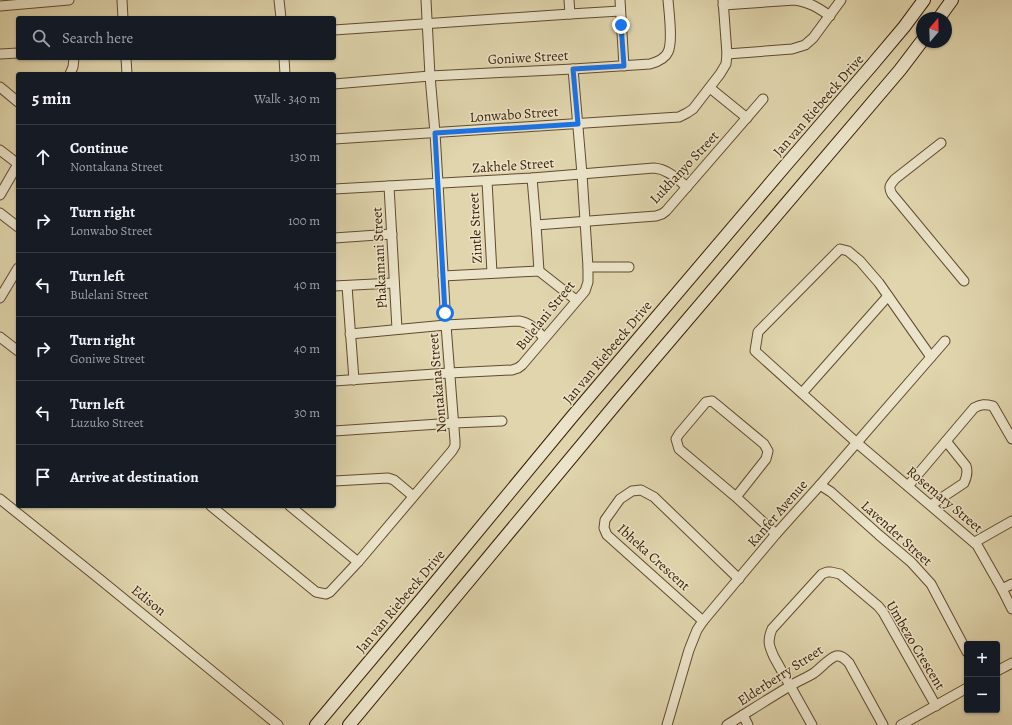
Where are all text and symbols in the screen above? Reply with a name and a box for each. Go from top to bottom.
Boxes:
north arrow [916,12,952,48]
search box [16,16,336,60]
route end [612,16,630,34]
icon: search [30,27,52,49]
text: Search here [62,28,133,48]
street label: Goniwe Street [487,46,569,69]
street label: Jan van Riebeeck Drive [769,50,868,160]
text: 5 min [32,87,71,110]
text: Walk · 340 m [254,90,320,107]
street label: Lonwabo Street [469,102,559,127]
street label: Lukhanyo Street [646,126,723,208]
text: Continue [70,138,128,158]
icon: ahead [32,146,54,168]
text: 130 m [290,148,320,165]
street label: Zakhele Street [471,153,555,178]
text: Nontakana Street [70,158,163,175]
street label: Zintle Street [464,192,487,264]
text: Turn right [70,202,135,222]
street label: Phakamani Street [367,206,392,309]
icon: right [32,210,54,232]
text: 100 m [288,212,320,229]
text: Lonwabo Street [70,222,153,239]
text: Turn left [70,266,125,286]
icon: left [32,274,54,296]
text: 40 m [294,276,320,293]
street label: Bulelani Street [511,276,580,354]
text: Bulelani Street [70,286,148,303]
street label: Jan van Riebeeck Drive [558,297,656,408]
route start [436,304,454,322]
text: Turn right [70,330,135,350]
street label: Nontakana Street [424,332,451,434]
icon: right [32,338,54,360]
text: 40 m [294,340,320,357]
text: Goniwe Street [70,350,145,367]
text: Turn left [70,394,125,414]
icon: left [32,402,54,424]
text: 30 m [294,404,320,421]
text: Luzuko Street [70,414,144,431]
street label: Rosemary Street [902,462,987,537]
icon: arrive [32,466,54,488]
text: Arrive at destination [70,467,199,487]
street label: Kanfer Avenue [743,476,812,551]
street label: Lavender Street [857,496,937,571]
street label: Ibheka Crescent [613,520,694,595]
street label: Jan van Riebeeck Drive [351,546,449,657]
street label: Edison [127,581,170,620]
street label: Umbezo Crescent [882,597,950,693]
street label: Elderberry Street [734,640,827,710]
map controls [964,641,1000,713]
button: + [964,641,1000,677]
button: − [964,677,1000,713]

